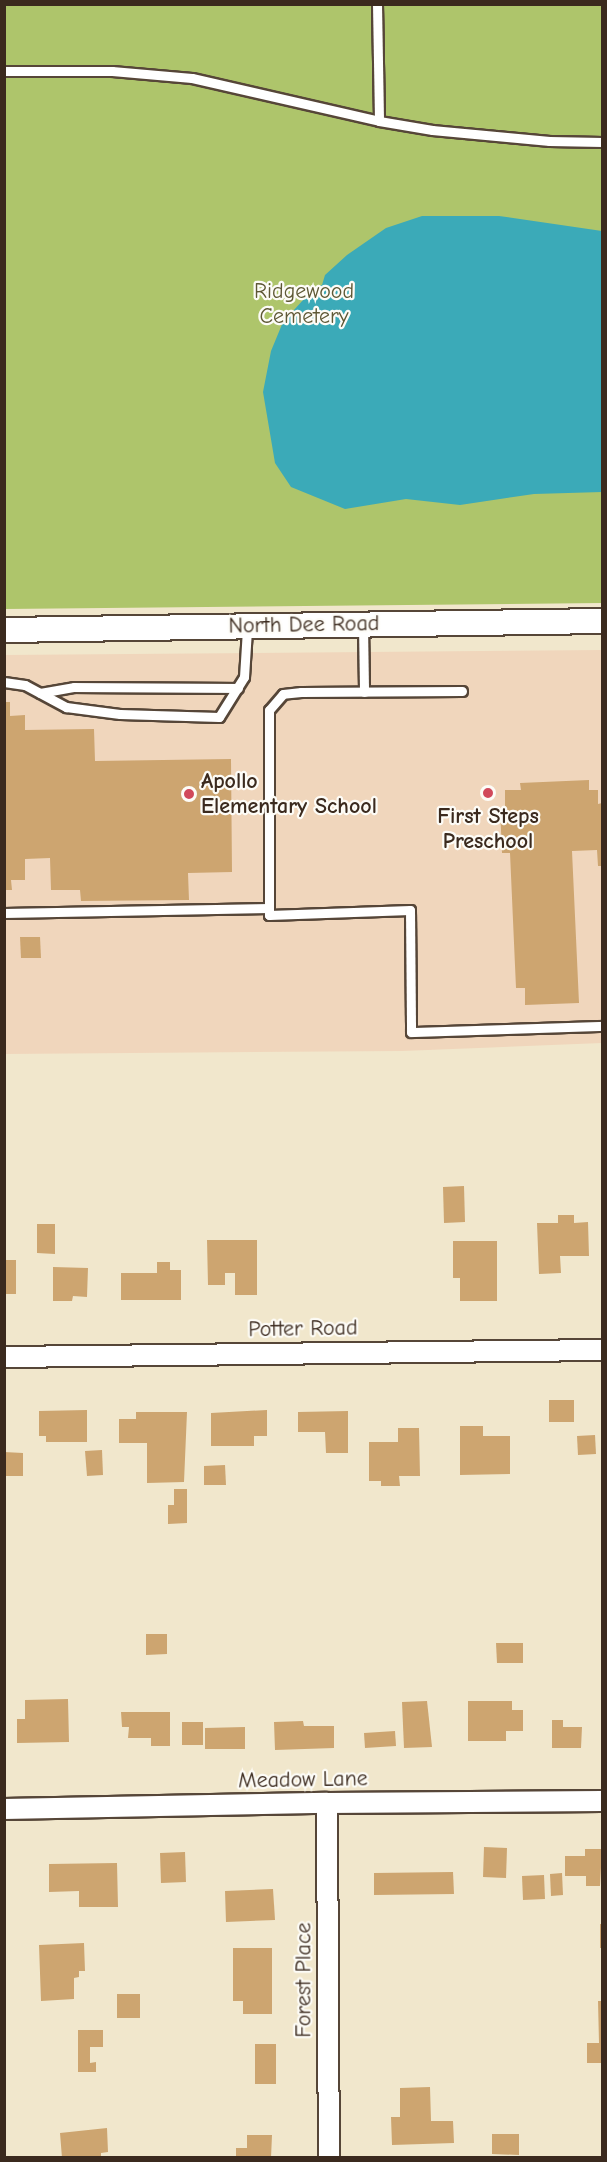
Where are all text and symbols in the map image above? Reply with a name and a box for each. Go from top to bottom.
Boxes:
park label: Ridgewood Cemetery [254,278,354,330]
street label: North Dee Road [228,610,380,640]
place label: Apollo Elementary School [201,768,377,819]
marker: First Steps Preschool [481,786,495,800]
marker: Apollo Elementary School [182,787,196,801]
place label: First Steps Preschool [437,803,539,854]
street label: Potter Road [248,1315,358,1343]
street label: Meadow Lane [238,1766,368,1794]
street label: Forest Place [291,1922,317,2038]

